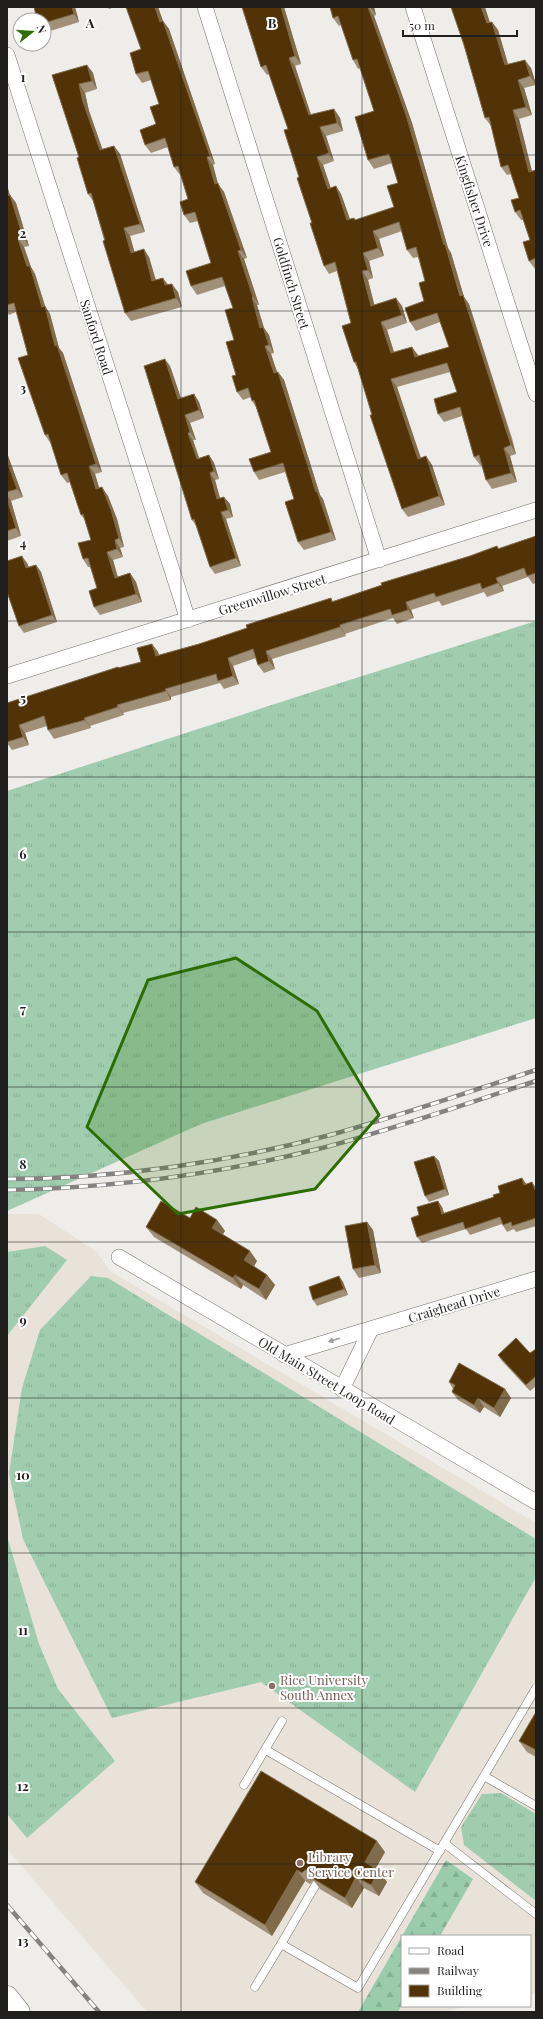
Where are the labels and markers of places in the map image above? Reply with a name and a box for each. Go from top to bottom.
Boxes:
place label: Rice University South Annex [280,1671,368,1703]
marker: Rice University South Annex [267,1681,277,1691]
place label: Library Service Center [308,1848,394,1880]
marker: Library Service Center [295,1858,305,1868]

